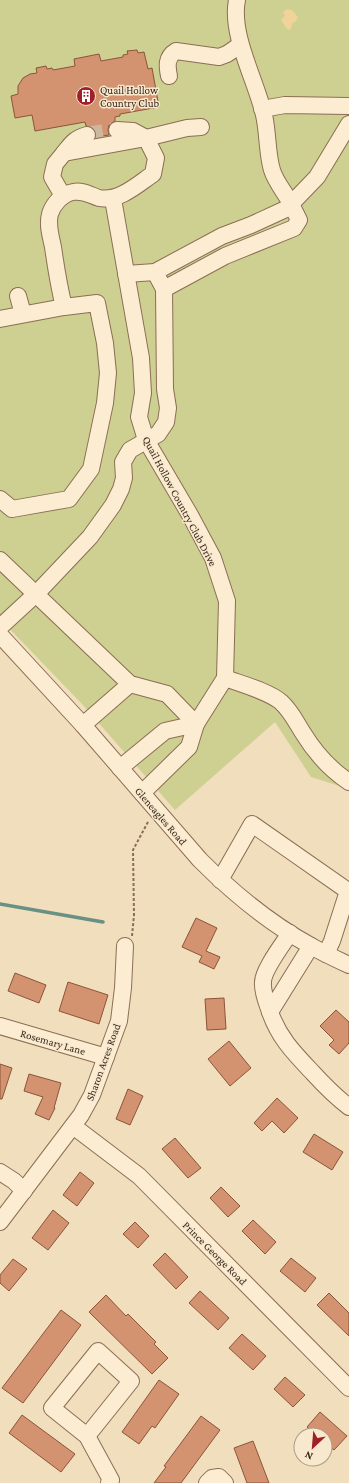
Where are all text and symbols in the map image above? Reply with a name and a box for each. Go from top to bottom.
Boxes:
place label: Quail Hollow Country Club [100,84,160,110]
building icon: Quail Hollow Country Club [75,85,97,107]
street label: Quail Hollow Country Club Drive [140,434,219,569]
street label: Gleneagles Road [132,785,189,848]
street label: Sharon Acres Road [83,1022,123,1102]
street label: Rosemary Lane [19,1027,87,1058]
street label: Prince George Road [180,1219,249,1288]
north arrow [293,1427,333,1467]
text: N [302,1449,315,1463]

